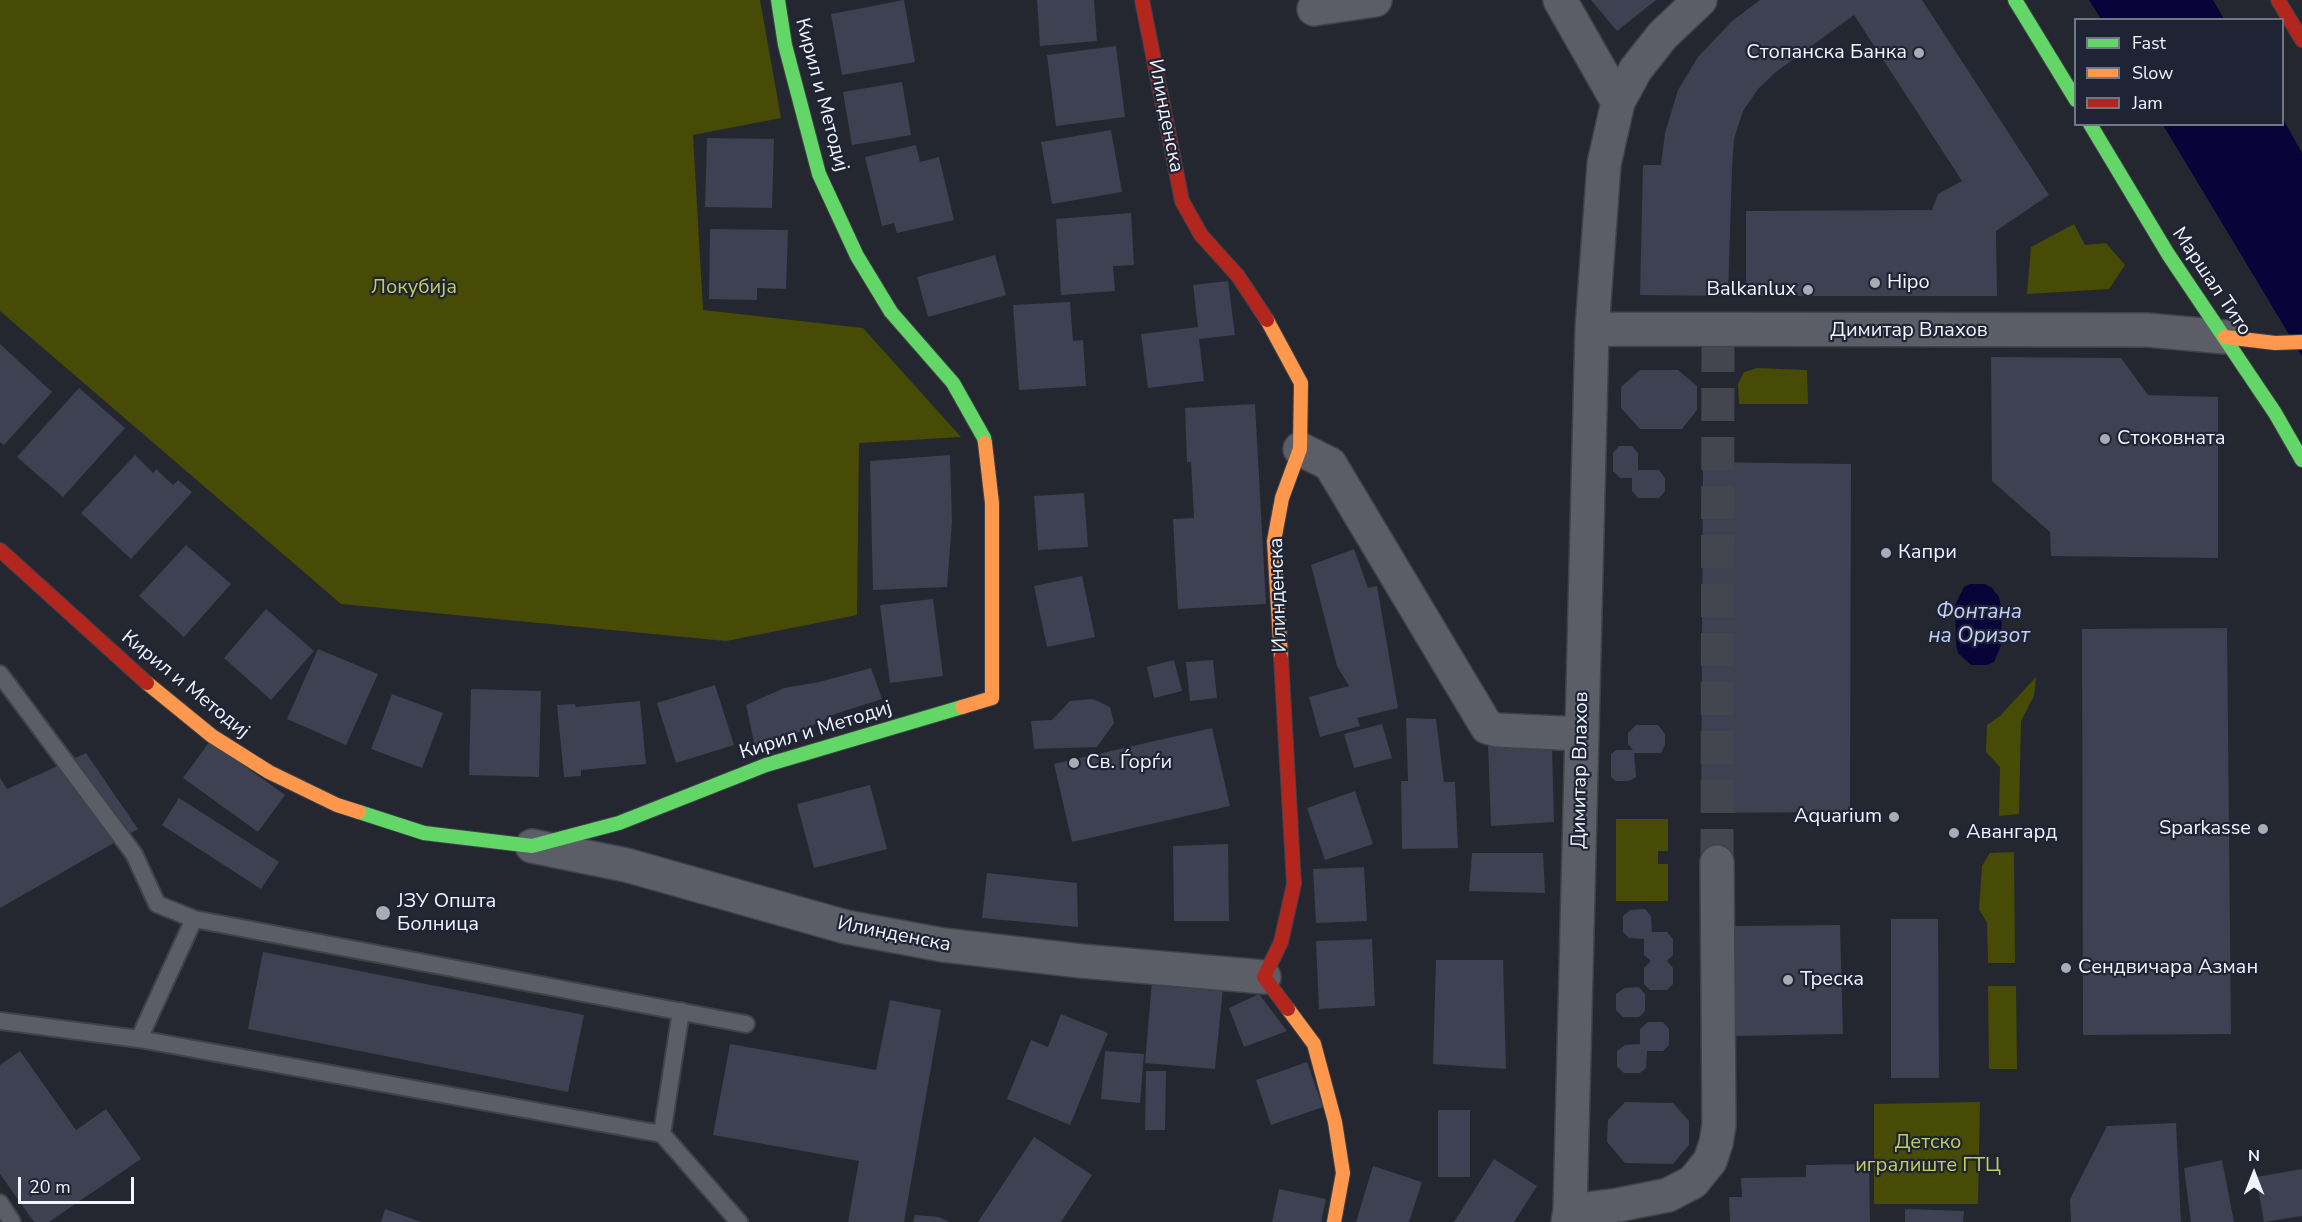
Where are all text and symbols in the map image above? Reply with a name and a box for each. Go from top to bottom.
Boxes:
street label: Кирил и Методиј [789,16,853,174]
legend [2074,18,2284,126]
text: Fast [2132,31,2166,55]
place label: Стопанска Банка [1746,41,1907,65]
marker: Стопанска Банка [1912,46,1926,60]
street label: Илинденска [1142,57,1188,175]
text: Slow [2132,61,2173,85]
text: Jam [2132,91,2163,115]
street label: Маршал Тито [2166,223,2256,341]
place label: Hipo [1887,271,1930,295]
park label: Локубија [371,276,457,300]
marker: Hipo [1868,276,1882,290]
place label: Balkanlux [1706,278,1796,302]
marker: Balkanlux [1801,283,1815,297]
street label: Димитар Влахов [1830,319,1988,343]
place label: Стоковната [2117,427,2226,451]
marker: Стоковната [2098,432,2112,446]
street label: Илинденска [1265,537,1293,653]
place label: Капри [1898,541,1957,565]
marker: Капри [1879,546,1893,560]
water label: Фонтана на Оризот [1928,600,2030,650]
street label: Кирил и Методиј [116,626,254,744]
street label: Димитар Влахов [1568,691,1594,849]
street label: Кирил и Методиј [737,696,895,766]
place label: Св. Ѓорѓи [1086,751,1172,775]
marker: Св. Ѓорѓи [1067,756,1081,770]
place label: Aquarium [1794,805,1882,829]
marker: Aquarium [1887,810,1901,824]
place label: Sparkasse [2159,817,2251,841]
place label: Авангард [1966,821,2057,845]
marker: Sparkasse [2256,822,2270,836]
marker: Авангард [1947,826,1961,840]
place label: ЈЗУ Општа Болница [397,890,496,937]
marker: ЈЗУ Општа Болница [374,904,392,922]
street label: Илинденска [835,912,953,958]
place label: Сендвичара Азман [2078,956,2258,980]
marker: Сендвичара Азман [2059,961,2073,975]
place label: Треска [1800,968,1864,992]
marker: Треска [1781,973,1795,987]
park label: Детско игралиште ГТЦ [1855,1131,2001,1178]
north arrow [2224,1144,2284,1204]
text: N [2248,1145,2260,1167]
scale bar [21,1165,136,1203]
text: 20 m [29,1175,71,1199]

